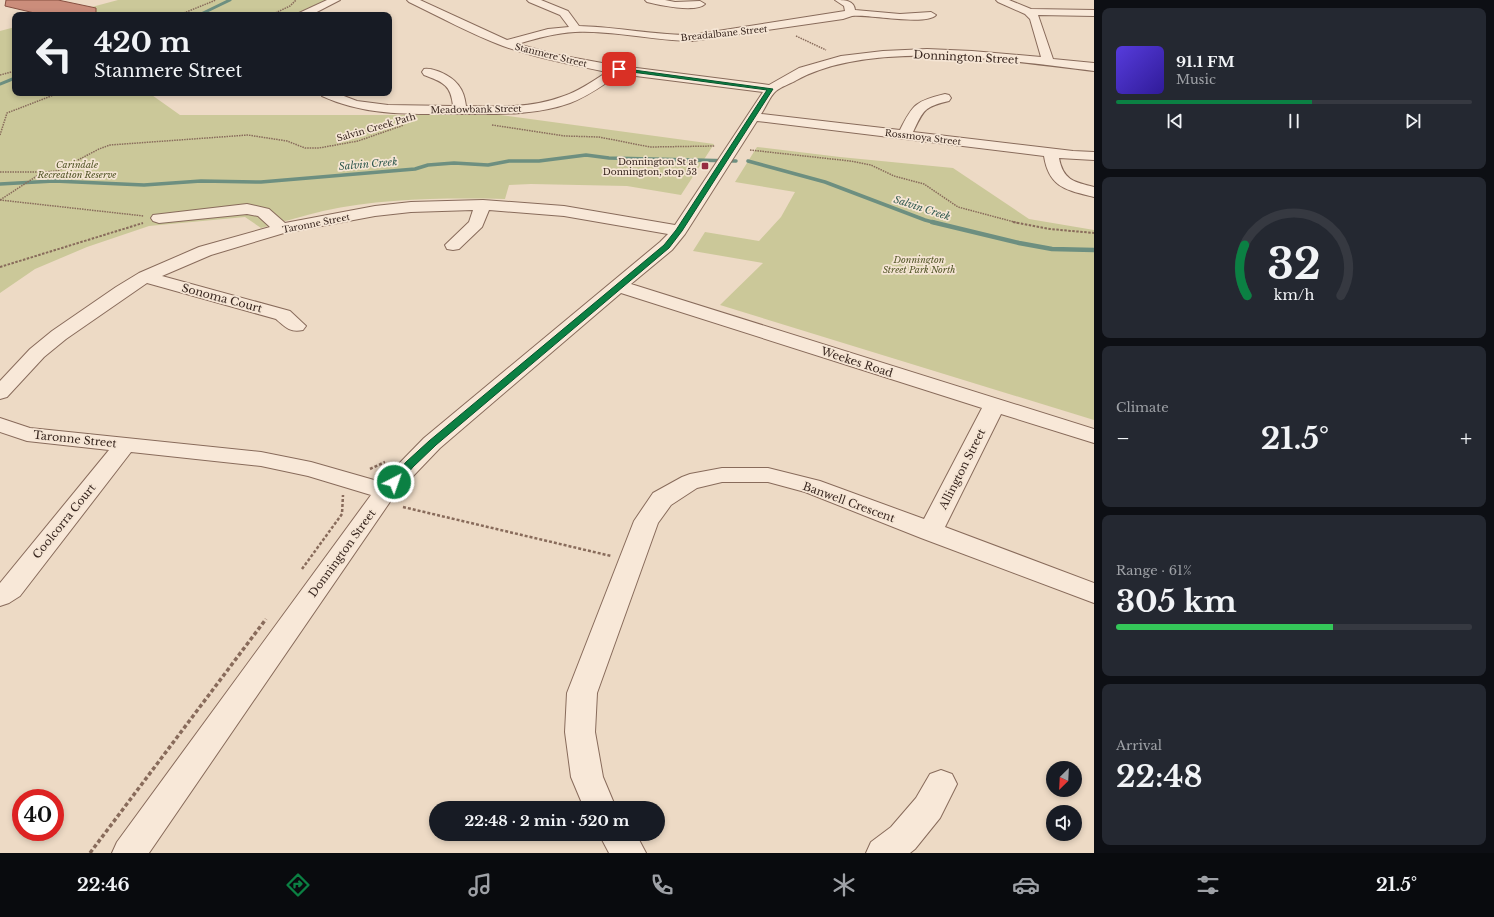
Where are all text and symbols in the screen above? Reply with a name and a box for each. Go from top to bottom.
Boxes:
street label: Breadalbane Street [680,23,768,43]
text: 420 m [94,25,190,60]
icon: left [28,28,80,80]
street label: Stanmere Street [514,41,589,69]
street label: Donnington Street [913,47,1020,67]
pin [602,52,636,86]
text: 91.1 FM [1176,52,1235,71]
icon: arrive [608,58,630,80]
text: Stanmere Street [94,60,242,82]
text: Music [1176,71,1216,88]
street label: Meadowbank Street [430,103,522,115]
street label: Salvin Creek Path [335,110,417,144]
icon: previous [1164,110,1186,132]
icon: pause [1283,110,1305,132]
icon: next [1402,110,1424,132]
street label: Rossmoya Street [884,127,962,147]
water label: Salvin Creek [338,155,398,173]
place label: Donnington St at Donnington, stop 53 [603,156,698,177]
park label: Carindale Recreation Reserve [37,159,116,180]
marker: Donnington St at Donnington, stop 53 [700,161,710,171]
water label: Salvin Creek [892,193,952,223]
street label: Taronne Street [281,211,351,235]
text: 32 [1267,238,1321,289]
park label: Donnington Street Park North [883,254,955,275]
street label: Sonoma Court [180,281,265,316]
text: km/h [1274,285,1314,303]
street label: Weekes Road [818,343,895,380]
text: Climate [1116,399,1169,416]
text: 21.5° [1261,420,1329,457]
text: − [1116,425,1130,452]
text: + [1460,425,1472,452]
street label: Allington Street [935,426,989,513]
street label: Taronne Street [33,428,118,450]
position arrow [373,461,415,503]
street label: Banwell Crescent [801,479,898,525]
street label: Coolcorra Court [30,480,99,561]
street label: Donnington Street [305,506,379,600]
text: Range · 61% [1116,562,1192,579]
text: 305 km [1116,583,1237,620]
text: Arrival [1116,737,1162,754]
text: 22:48 [1116,758,1203,795]
north arrow [1046,761,1082,797]
map controls [1046,761,1082,841]
speed limit sign: 40 [12,789,64,841]
button: sound [1046,805,1082,841]
text: 22:48 · 2 min · 520 m [465,811,629,830]
icon: directions [284,871,312,899]
icon: music [466,871,494,899]
icon: phone [648,871,676,899]
icon: climate [830,871,858,899]
icon: car [1012,871,1040,899]
icon: filters [1194,871,1222,899]
text: 22:46 [77,874,130,896]
text: 21.5° [1376,874,1417,896]

